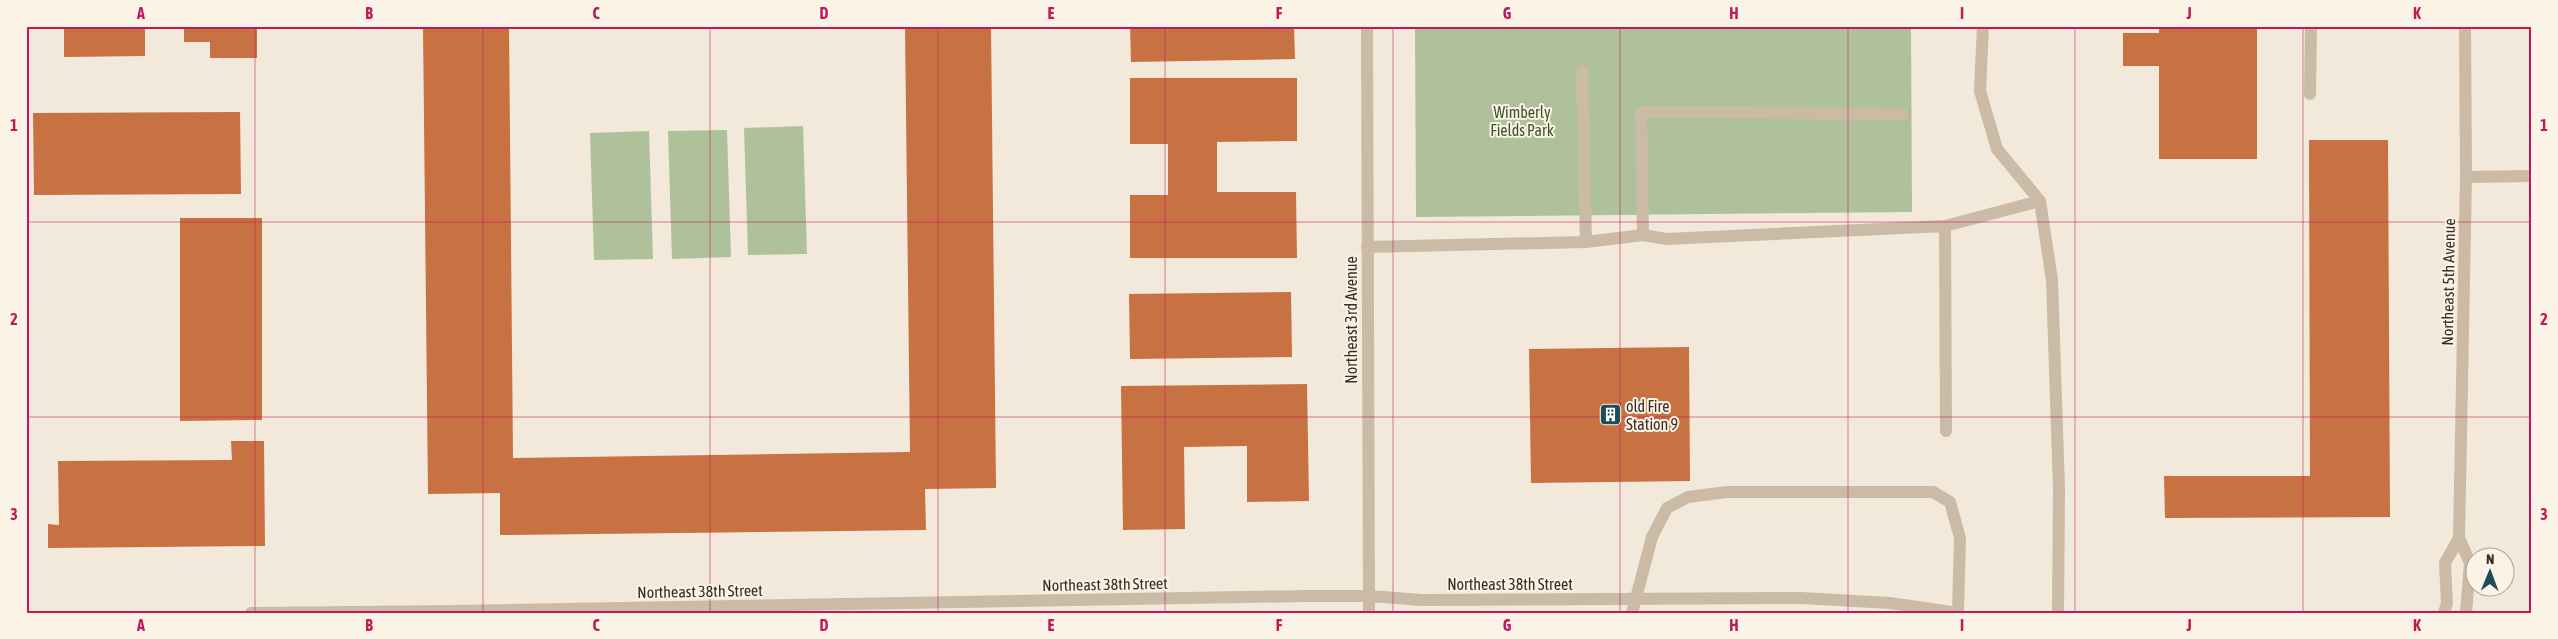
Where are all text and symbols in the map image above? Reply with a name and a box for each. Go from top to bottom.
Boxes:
text: A [136,4,145,22]
text: B [365,4,373,22]
text: C [592,4,600,22]
text: D [820,4,829,22]
text: E [1048,4,1055,22]
text: F [1276,4,1283,22]
text: G [1503,4,1512,22]
text: H [1729,4,1739,22]
text: I [1960,4,1964,22]
text: J [2185,4,2192,22]
text: K [2413,4,2421,22]
park label: Wimberly Fields Park [1490,103,1554,139]
text: 1 [10,116,18,134]
text: 1 [2540,116,2548,134]
street label: Northeast 5th Avenue [2438,218,2458,346]
street label: Northeast 3rd Avenue [1342,256,1360,384]
text: 2 [10,310,18,328]
text: 2 [2540,310,2548,328]
place label: old Fire Station 9 [1626,397,1678,433]
building icon: old Fire Station 9 [1598,403,1622,427]
text: 3 [10,505,18,523]
text: 3 [2540,505,2548,523]
north arrow [2466,546,2516,596]
text: N [2486,551,2494,567]
street label: Northeast 38th Street [1042,574,1168,594]
street label: Northeast 38th Street [1447,575,1573,593]
street label: Northeast 38th Street [637,581,763,601]
text: A [136,616,145,634]
text: B [365,616,373,634]
text: C [592,616,600,634]
text: D [820,616,829,634]
text: E [1048,616,1055,634]
text: F [1276,616,1283,634]
text: G [1503,616,1512,634]
text: H [1729,616,1739,634]
text: I [1960,616,1964,634]
text: J [2185,616,2192,634]
text: K [2413,616,2421,634]

